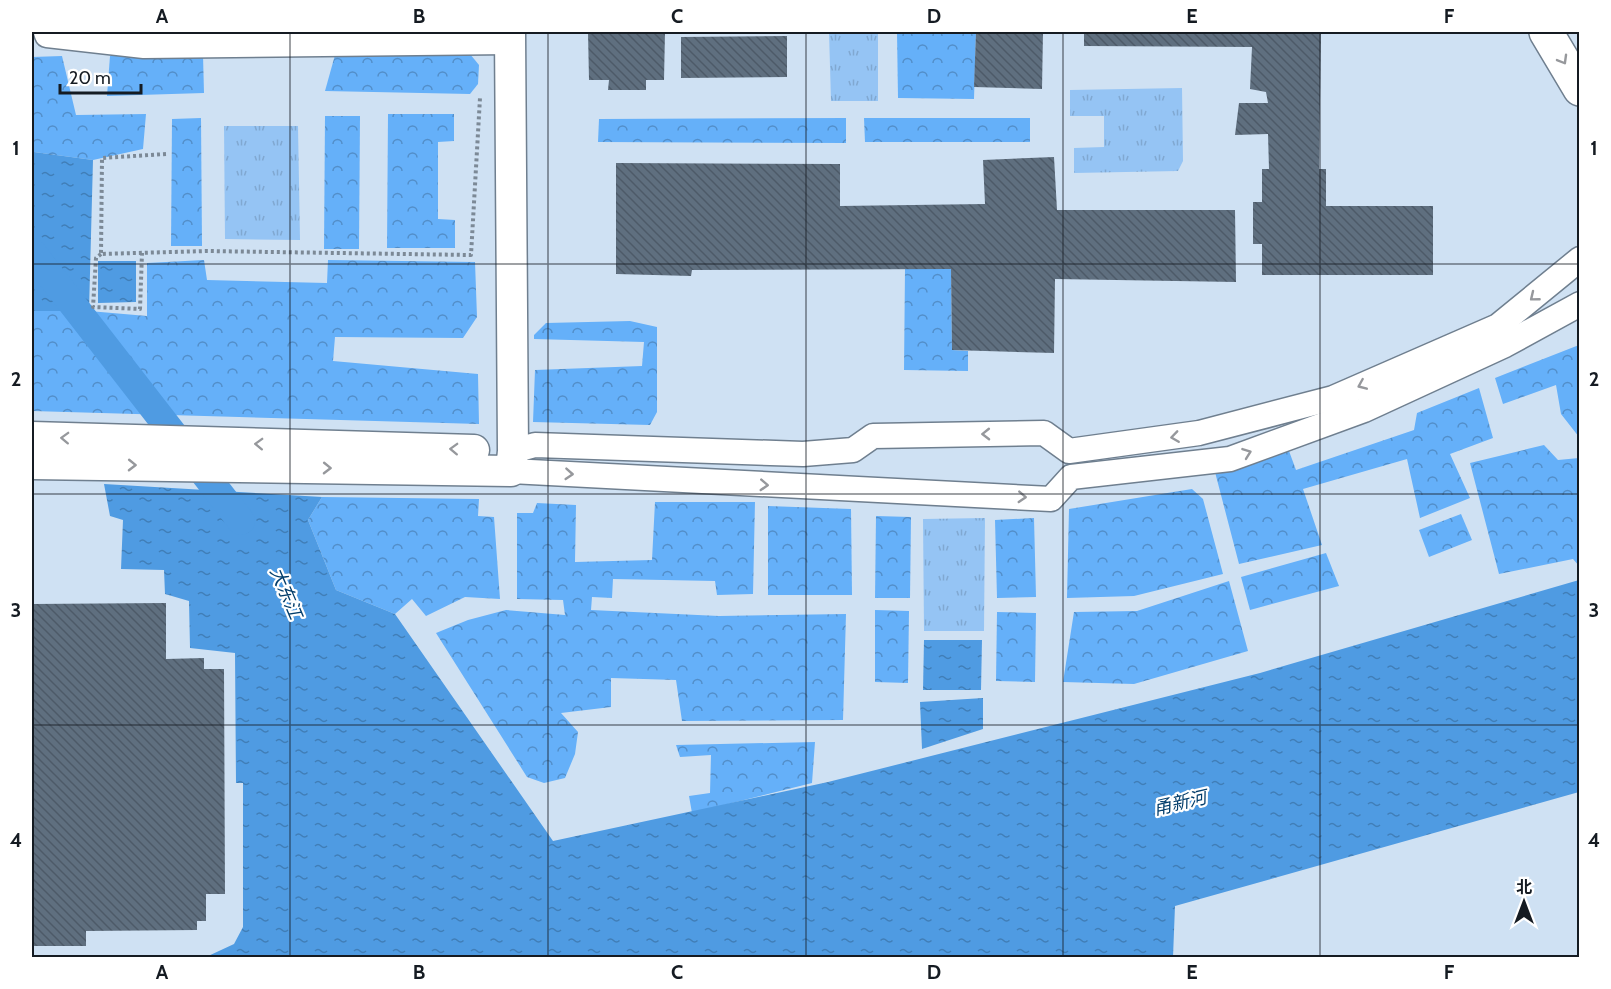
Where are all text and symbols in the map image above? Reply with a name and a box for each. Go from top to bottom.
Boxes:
text: A [156,4,169,28]
text: B [413,4,425,28]
text: C [671,4,683,28]
text: D [927,4,941,28]
text: E [1186,4,1198,28]
text: F [1444,4,1455,28]
one-way arrow [1556,54,1567,65]
scale bar [60,57,141,95]
text: 20 m [69,67,111,89]
text: 1 [12,136,20,160]
text: 1 [1590,136,1598,160]
one-way arrow [1530,289,1541,300]
text: 2 [11,367,21,391]
text: 2 [1589,367,1599,391]
one-way arrow [1358,378,1369,390]
one-way arrow [982,428,991,440]
one-way arrow [1170,430,1179,442]
one-way arrow [60,432,69,445]
one-way arrow [255,437,264,450]
one-way arrow [450,443,459,456]
one-way arrow [1241,448,1252,460]
one-way arrow [127,459,136,471]
one-way arrow [322,462,331,474]
one-way arrow [565,468,574,481]
one-way arrow [759,478,768,491]
one-way arrow [1017,491,1026,504]
water label: 大东江 [265,564,307,624]
text: 3 [11,598,21,622]
text: 3 [1589,598,1599,622]
water label: 甬新河 [1151,786,1212,820]
text: 4 [10,828,22,852]
text: 4 [1588,828,1600,852]
north arrow [1494,872,1554,932]
text: 北 [1516,878,1532,897]
text: A [156,960,169,984]
text: B [413,960,425,984]
text: C [671,960,683,984]
text: D [927,960,941,984]
text: E [1186,960,1198,984]
text: F [1444,960,1455,984]

